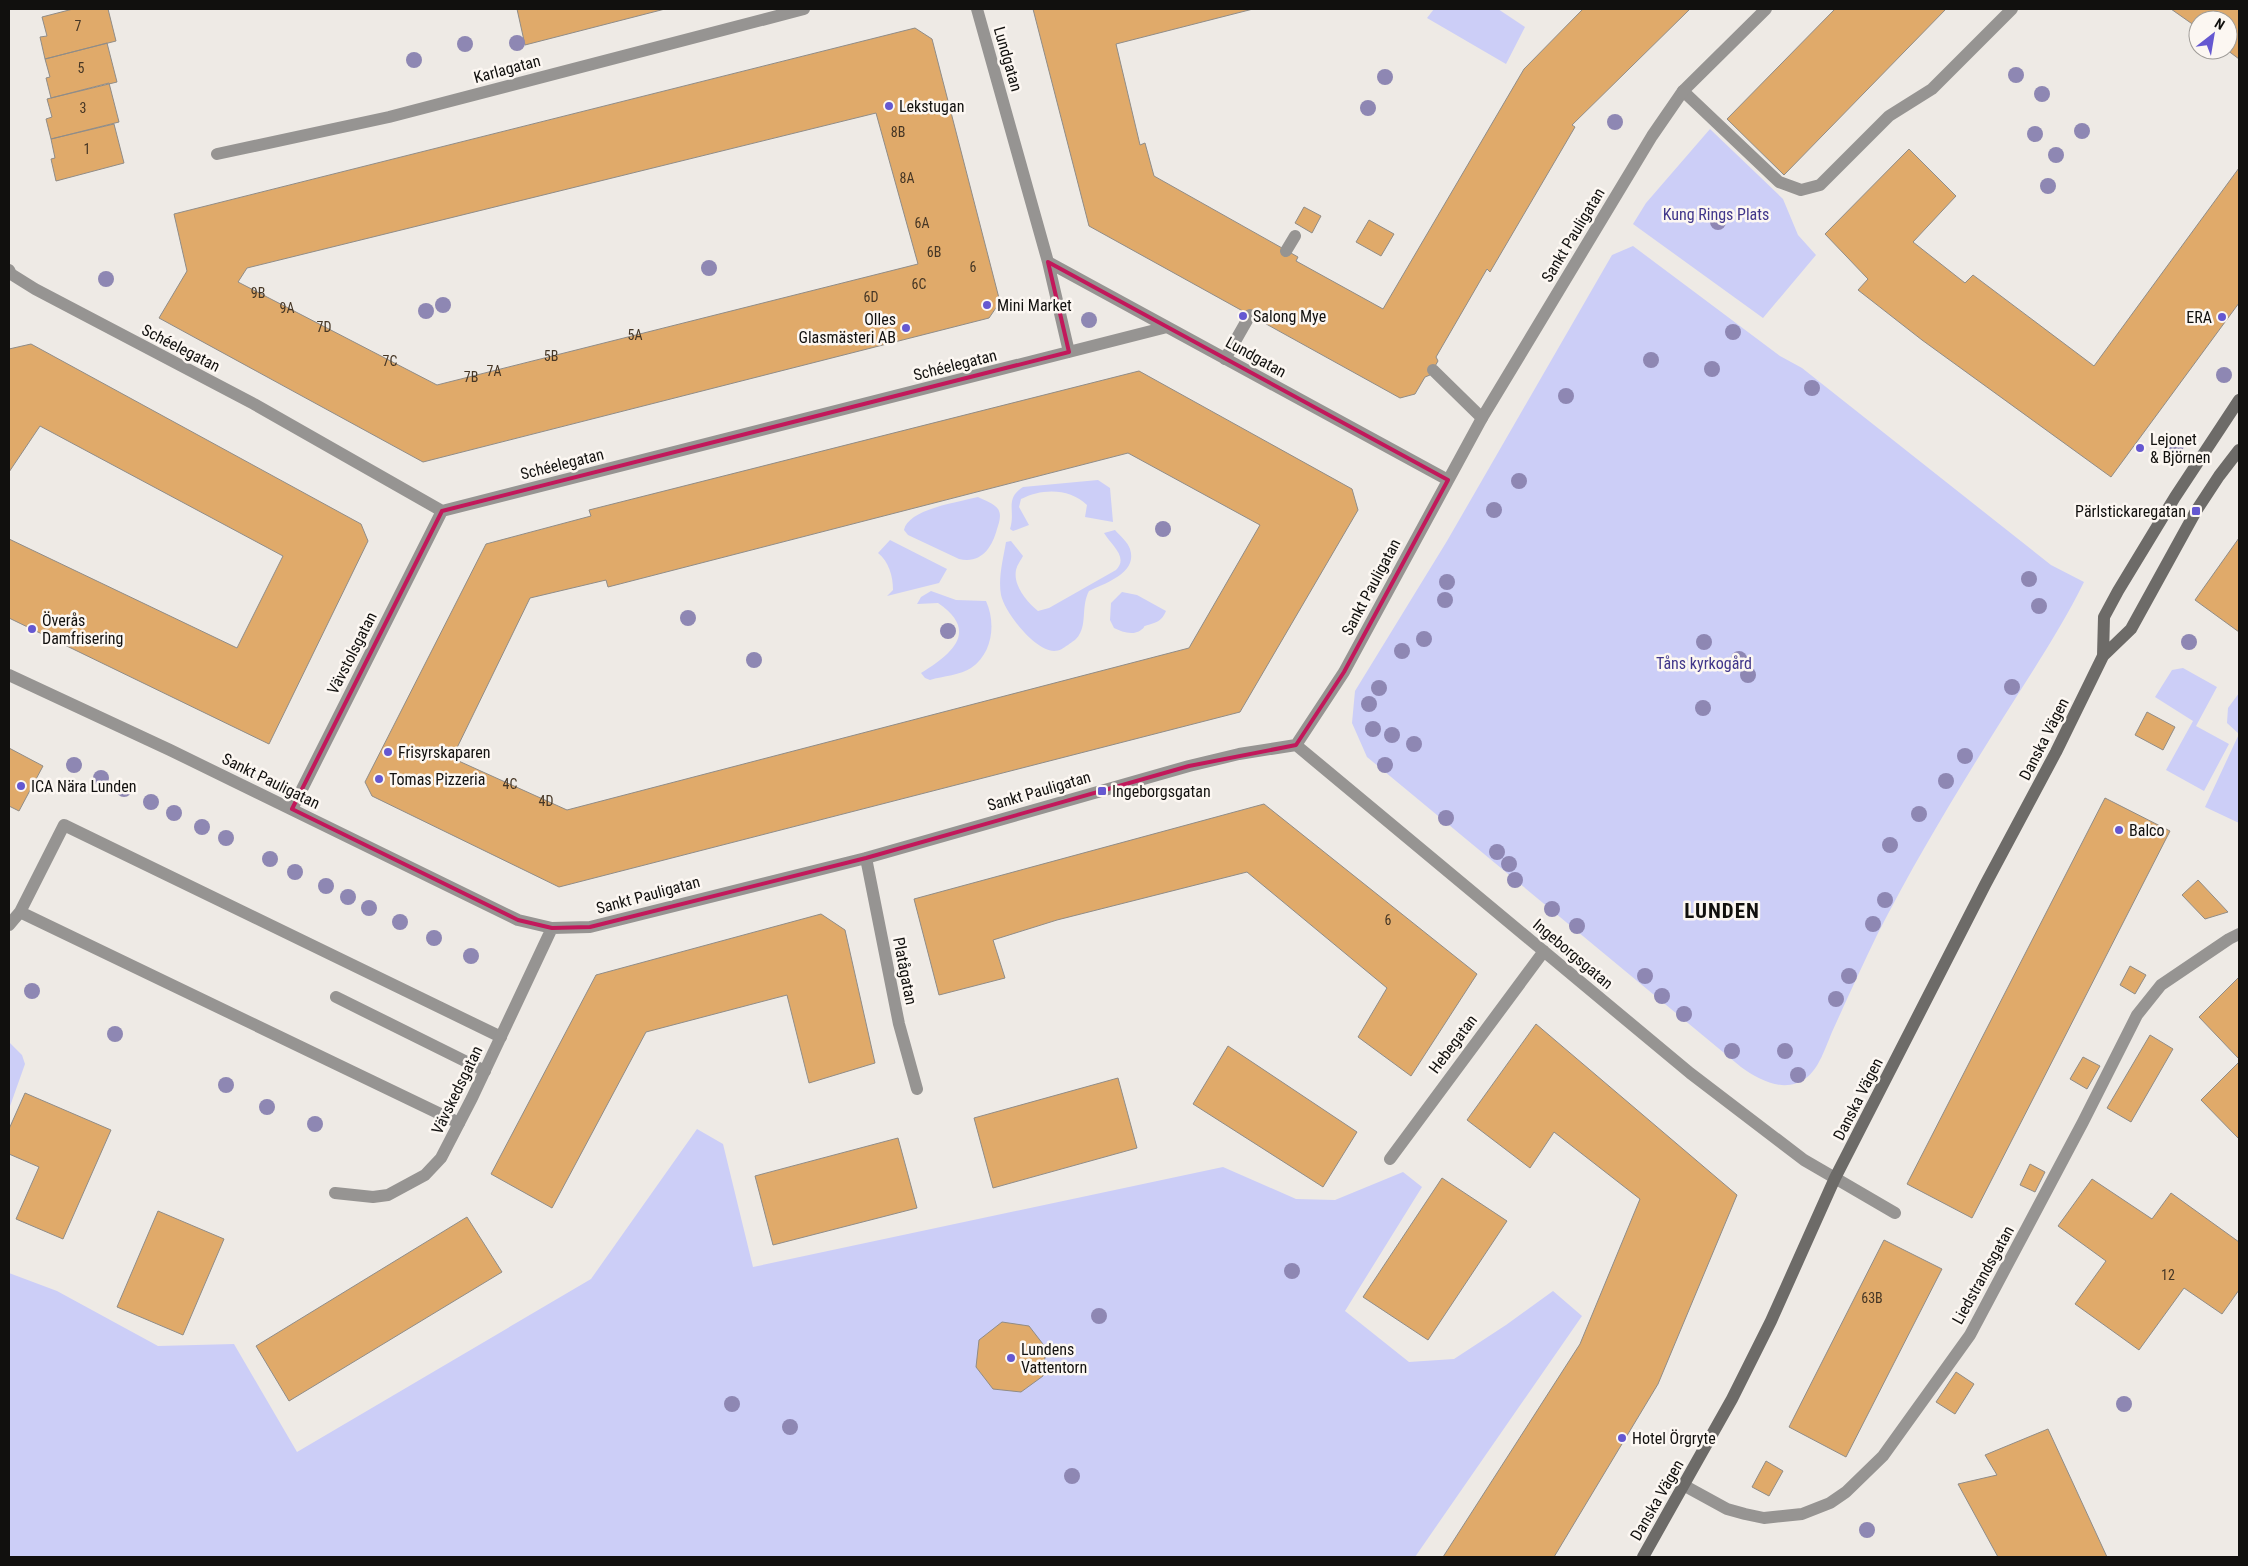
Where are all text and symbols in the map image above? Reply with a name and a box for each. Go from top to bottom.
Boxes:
north arrow [2188,10,2238,60]
text: N [2212,15,2227,33]
house number: 7 [75,18,82,34]
street label: Lundgatan [990,24,1026,94]
street label: Karlagatan [472,51,542,87]
house number: 5 [78,60,85,76]
place label: Lekstugan [899,97,964,116]
house number: 3 [80,100,86,116]
marker: Lekstugan [883,100,895,112]
house number: 8B [891,124,905,140]
house number: 1 [84,141,90,157]
house number: 8A [900,170,914,186]
street label: Sankt Pauligatan [1537,184,1609,286]
park label: Kung Rings Plats [1663,205,1769,224]
house number: 6A [915,215,929,231]
house number: 6B [927,244,941,260]
house number: 6 [970,259,977,275]
house number: 6C [912,276,926,292]
house number: 9B [251,285,265,301]
house number: 6D [864,289,878,305]
place label: Mini Market [997,296,1072,315]
marker: Mini Market [981,299,993,311]
house number: 9A [280,300,294,316]
place label: Salong Mye [1253,307,1326,326]
place label: ERA [2186,308,2212,327]
place label: Olles Glasmästeri AB [798,310,896,347]
marker: Salong Mye [1237,310,1249,322]
marker: ERA [2216,311,2228,323]
house number: 7D [317,319,331,335]
street label: Schéelegatan [139,320,223,376]
marker: Olles Glasmästeri AB [900,322,912,334]
house number: 5A [628,327,642,343]
street label: Lundgatan [1222,333,1290,381]
street label: Schéelegatan [911,345,999,385]
house number: 5B [544,348,558,364]
house number: 7C [383,353,397,369]
house number: 7A [487,363,501,379]
house number: 7B [464,369,478,385]
place label: Lejonet & Björnen [2150,430,2211,467]
marker: Lejonet & Björnen [2134,442,2146,454]
street label: Schéelegatan [518,444,606,484]
place label: Pärlstickaregatan [2075,502,2186,521]
marker: Pärlstickaregatan [2190,505,2202,517]
street label: Sankt Pauligatan [1338,535,1404,639]
street label: Vävstolsgatan [323,609,381,697]
place label: Överås Damfrisering [42,611,123,648]
marker: Överås Damfrisering [26,623,38,635]
park label: Tåns kyrkogård [1656,654,1752,673]
street label: Danska Vägen [2015,695,2073,783]
place label: Frisyrskaparen [398,743,491,762]
marker: Frisyrskaparen [382,746,394,758]
street label: Sankt Pauligatan [219,749,323,813]
street label: Sankt Pauligatan [985,767,1093,815]
place label: Tomas Pizzeria [389,770,485,789]
marker: Tomas Pizzeria [373,773,385,785]
house number: 4C [503,776,517,792]
place label: ICA Nära Lunden [31,777,136,796]
marker: ICA Nära Lunden [15,780,27,792]
place label: Ingeborgsgatan [1112,782,1211,801]
marker: Ingeborgsgatan [1096,785,1108,797]
house number: 4D [539,793,553,809]
place label: Balco [2129,821,2165,840]
marker: Balco [2113,824,2125,836]
street label: Sankt Pauligatan [594,872,702,918]
district label: LUNDEN [1684,899,1760,923]
house number: 6 [1385,912,1392,928]
street label: Ingeborgsgatan [1529,915,1617,993]
street label: Platågatan [889,936,921,1006]
street label: Hebegatan [1425,1011,1481,1077]
street label: Vävskedsgatan [427,1043,487,1137]
street label: Danska Vägen [1829,1055,1887,1143]
street label: Liedstrandsgatan [1948,1222,2018,1328]
house number: 12 [2161,1267,2175,1283]
house number: 63B [1861,1290,1883,1306]
place label: Lundens Vattentorn [1021,1340,1087,1377]
marker: Lundens Vattentorn [1005,1352,1017,1364]
place label: Hotel Örgryte [1632,1429,1716,1448]
marker: Hotel Örgryte [1616,1432,1628,1444]
street label: Danska Vägen [1626,1456,1688,1544]

